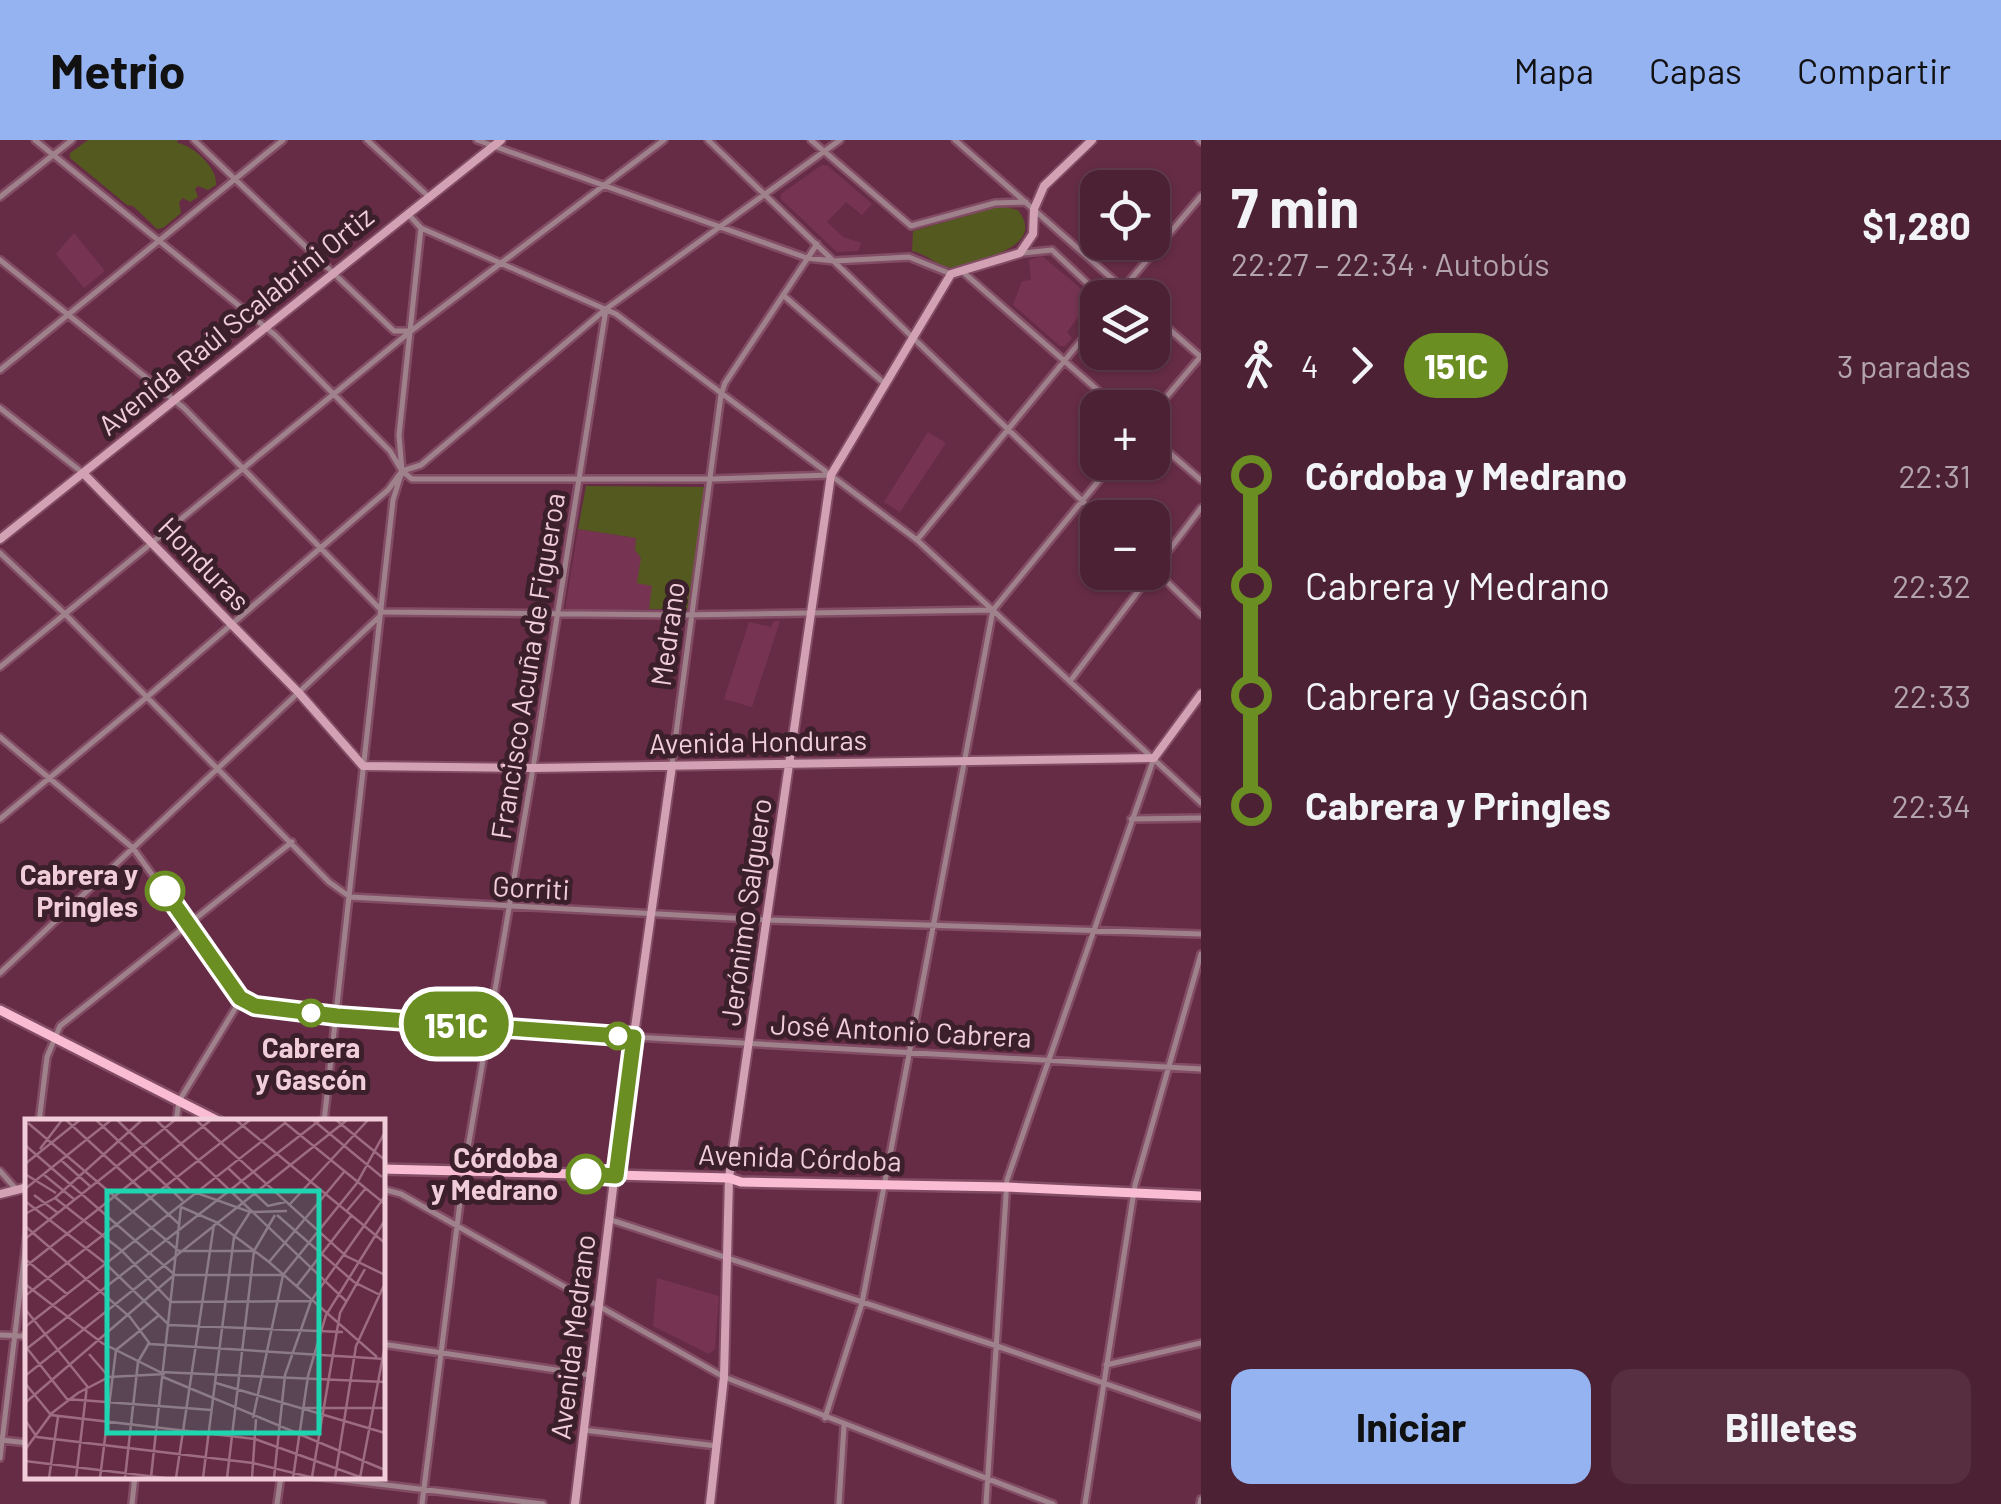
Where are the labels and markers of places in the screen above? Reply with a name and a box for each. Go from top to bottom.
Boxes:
place label: Cabrera y Pringles [20,857,138,923]
marker: Cabrera y Pringles [146,872,184,910]
marker: Cabrera y Gascón [298,1000,324,1026]
unlabelled marker [605,1023,631,1049]
place label: Cabrera y Gascón [255,1030,367,1096]
place label: Córdoba y Medrano [431,1140,558,1206]
marker: Córdoba y Medrano [567,1155,605,1193]

